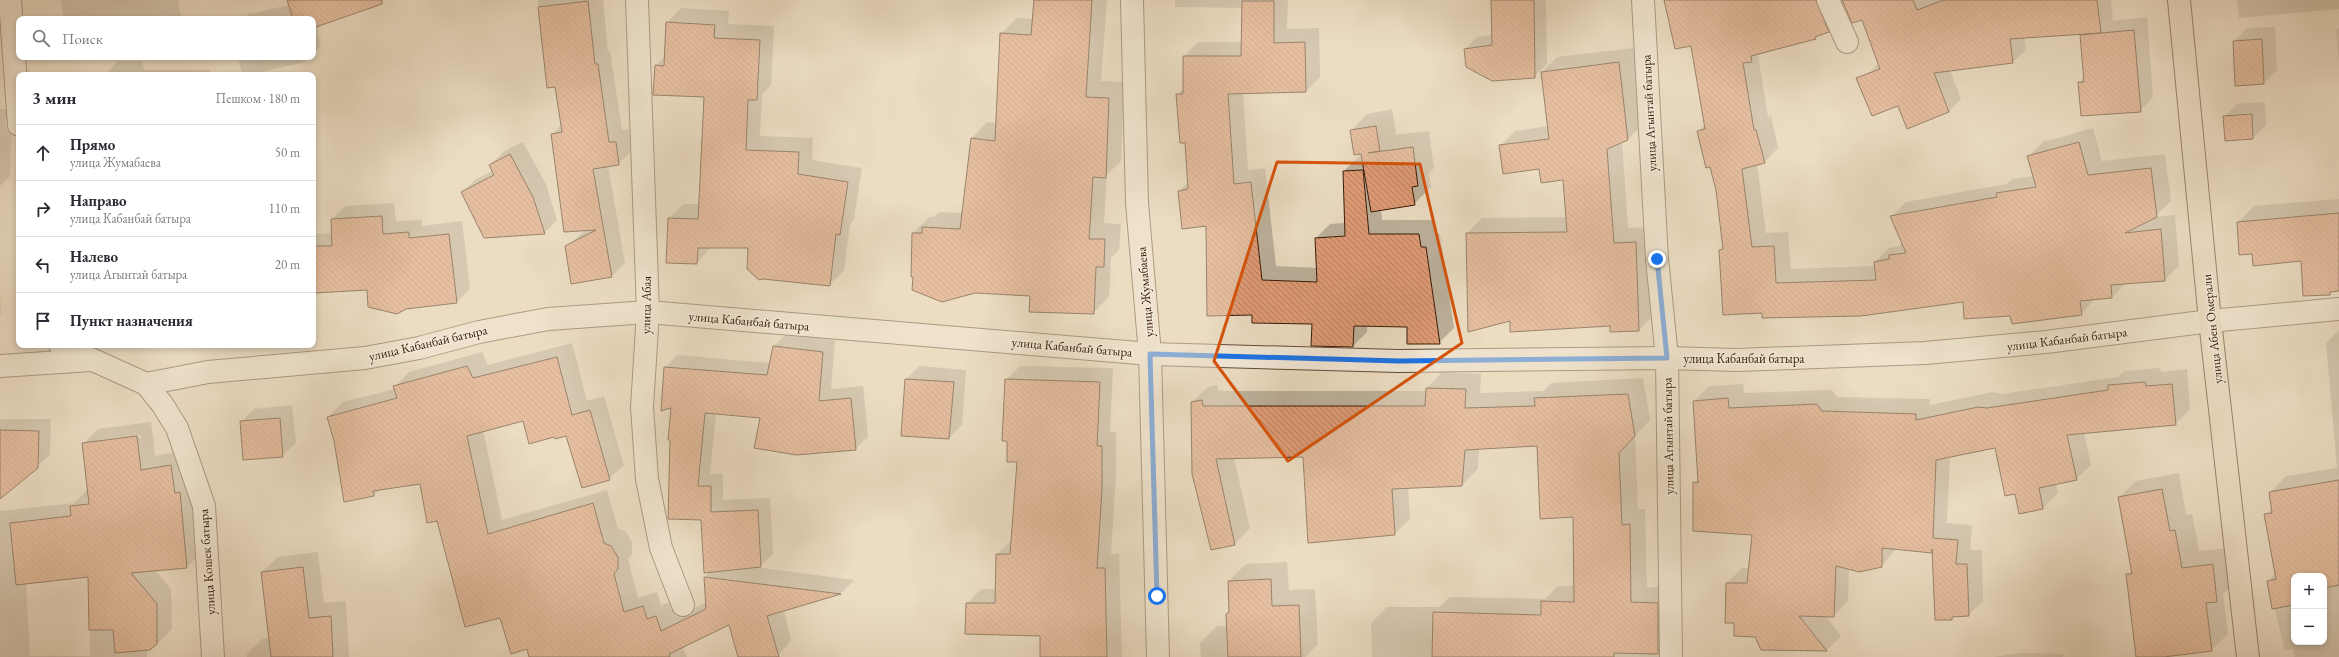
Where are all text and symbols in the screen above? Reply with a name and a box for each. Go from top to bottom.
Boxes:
search box [16,16,316,60]
icon: search [30,27,52,49]
text: Поиск [62,29,103,48]
street label: улица Агынтай батыра [1637,53,1661,172]
text: 3 мин [32,87,76,109]
text: Пешком · 180 m [216,90,300,107]
text: Прямо [70,135,115,154]
icon: ahead [32,142,54,164]
text: 50 m [275,144,300,161]
text: улица Жумабаева [70,154,161,171]
text: Направо [70,191,127,210]
icon: right [32,198,54,220]
text: 110 m [269,200,300,217]
text: улица Кабанбай батыра [70,210,191,227]
street label: улица Жумабаева [1133,245,1157,338]
text: Налево [70,247,118,266]
route end [1648,250,1666,268]
icon: left [32,254,54,276]
text: 20 m [275,256,300,273]
text: улица Агынтай батыра [70,266,187,283]
street label: улица Абен Омерали [2198,273,2226,385]
street label: улица Абая [637,275,655,334]
street label: улица Кабанбай батыра [688,307,811,335]
icon: arrive [32,310,54,332]
text: Пункт назначения [70,311,193,330]
street label: улица Кабанбай батыра [367,321,490,365]
street label: улица Кабанбай батыра [2006,323,2129,355]
street label: улица Кабанбай батыра [1011,333,1134,361]
street label: улица Кабанбай батыра [1684,350,1805,367]
street label: улица Агынтай батыра [1658,376,1678,495]
street label: улица Кошек батыра [195,507,219,616]
map controls [2291,573,2327,645]
button: + [2291,573,2327,609]
route start [1148,587,1166,605]
button: − [2291,609,2327,645]

